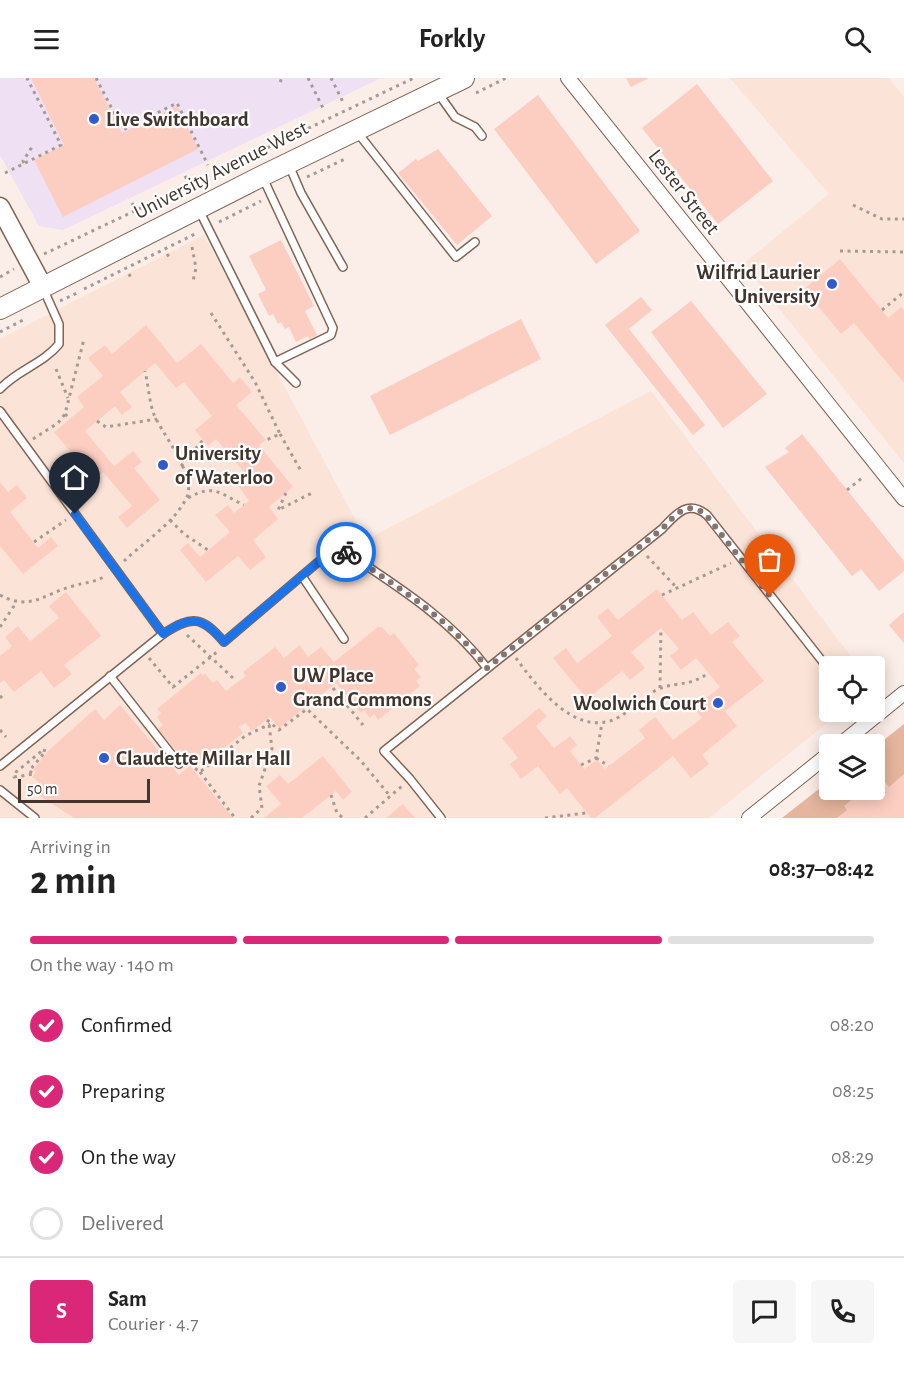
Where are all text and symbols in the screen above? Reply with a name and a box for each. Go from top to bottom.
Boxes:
icon: menu [30,23,63,56]
icon: search [841,23,874,56]
text: Forkly [419,25,485,52]
place label: Live Switchboard [106,109,249,130]
marker: Live Switchboard [87,112,101,126]
street label: University Avenue West [131,117,312,223]
street label: Lester Street [644,145,724,239]
place label: Wilfrid Laurier University [696,262,821,307]
marker: Wilfrid Laurier University [825,277,839,291]
place label: University of Waterloo [175,443,273,488]
pin [49,452,100,514]
marker: University of Waterloo [156,458,170,472]
icon: home [58,461,91,494]
courier [316,522,376,582]
pin [744,534,795,596]
icon: bike [330,536,363,569]
icon: bag [753,543,786,576]
map controls [819,656,885,800]
button: locate [819,656,885,722]
place label: UW Place Grand Commons [293,665,432,710]
marker: UW Place Grand Commons [274,680,288,694]
place label: Woolwich Court [573,693,706,714]
marker: Woolwich Court [711,696,725,710]
button: layers [819,734,885,800]
place label: Claudette Millar Hall [116,748,291,769]
marker: Claudette Millar Hall [97,751,111,765]
scale bar [18,776,150,804]
text: 50 m [27,781,58,797]
text: Arriving in [30,837,111,857]
text: 08:37–08:42 [769,858,874,880]
text: 2 min [30,862,117,901]
text: On the way · 140 m [30,955,174,975]
icon: check [30,1009,63,1042]
text: Confirmed [81,1014,172,1036]
text: 08:20 [830,1015,874,1035]
icon: check [30,1075,63,1108]
text: Preparing [81,1080,165,1102]
text: 08:25 [832,1081,874,1101]
icon: check [30,1141,63,1174]
text: On the way [81,1146,176,1168]
text: 08:29 [831,1147,874,1167]
text: Delivered [81,1212,164,1234]
button: chat [733,1280,796,1343]
button: phone [811,1280,874,1343]
text: Sam [108,1288,147,1310]
text: S [56,1300,67,1322]
text: Courier · 4.7 [108,1314,199,1334]

